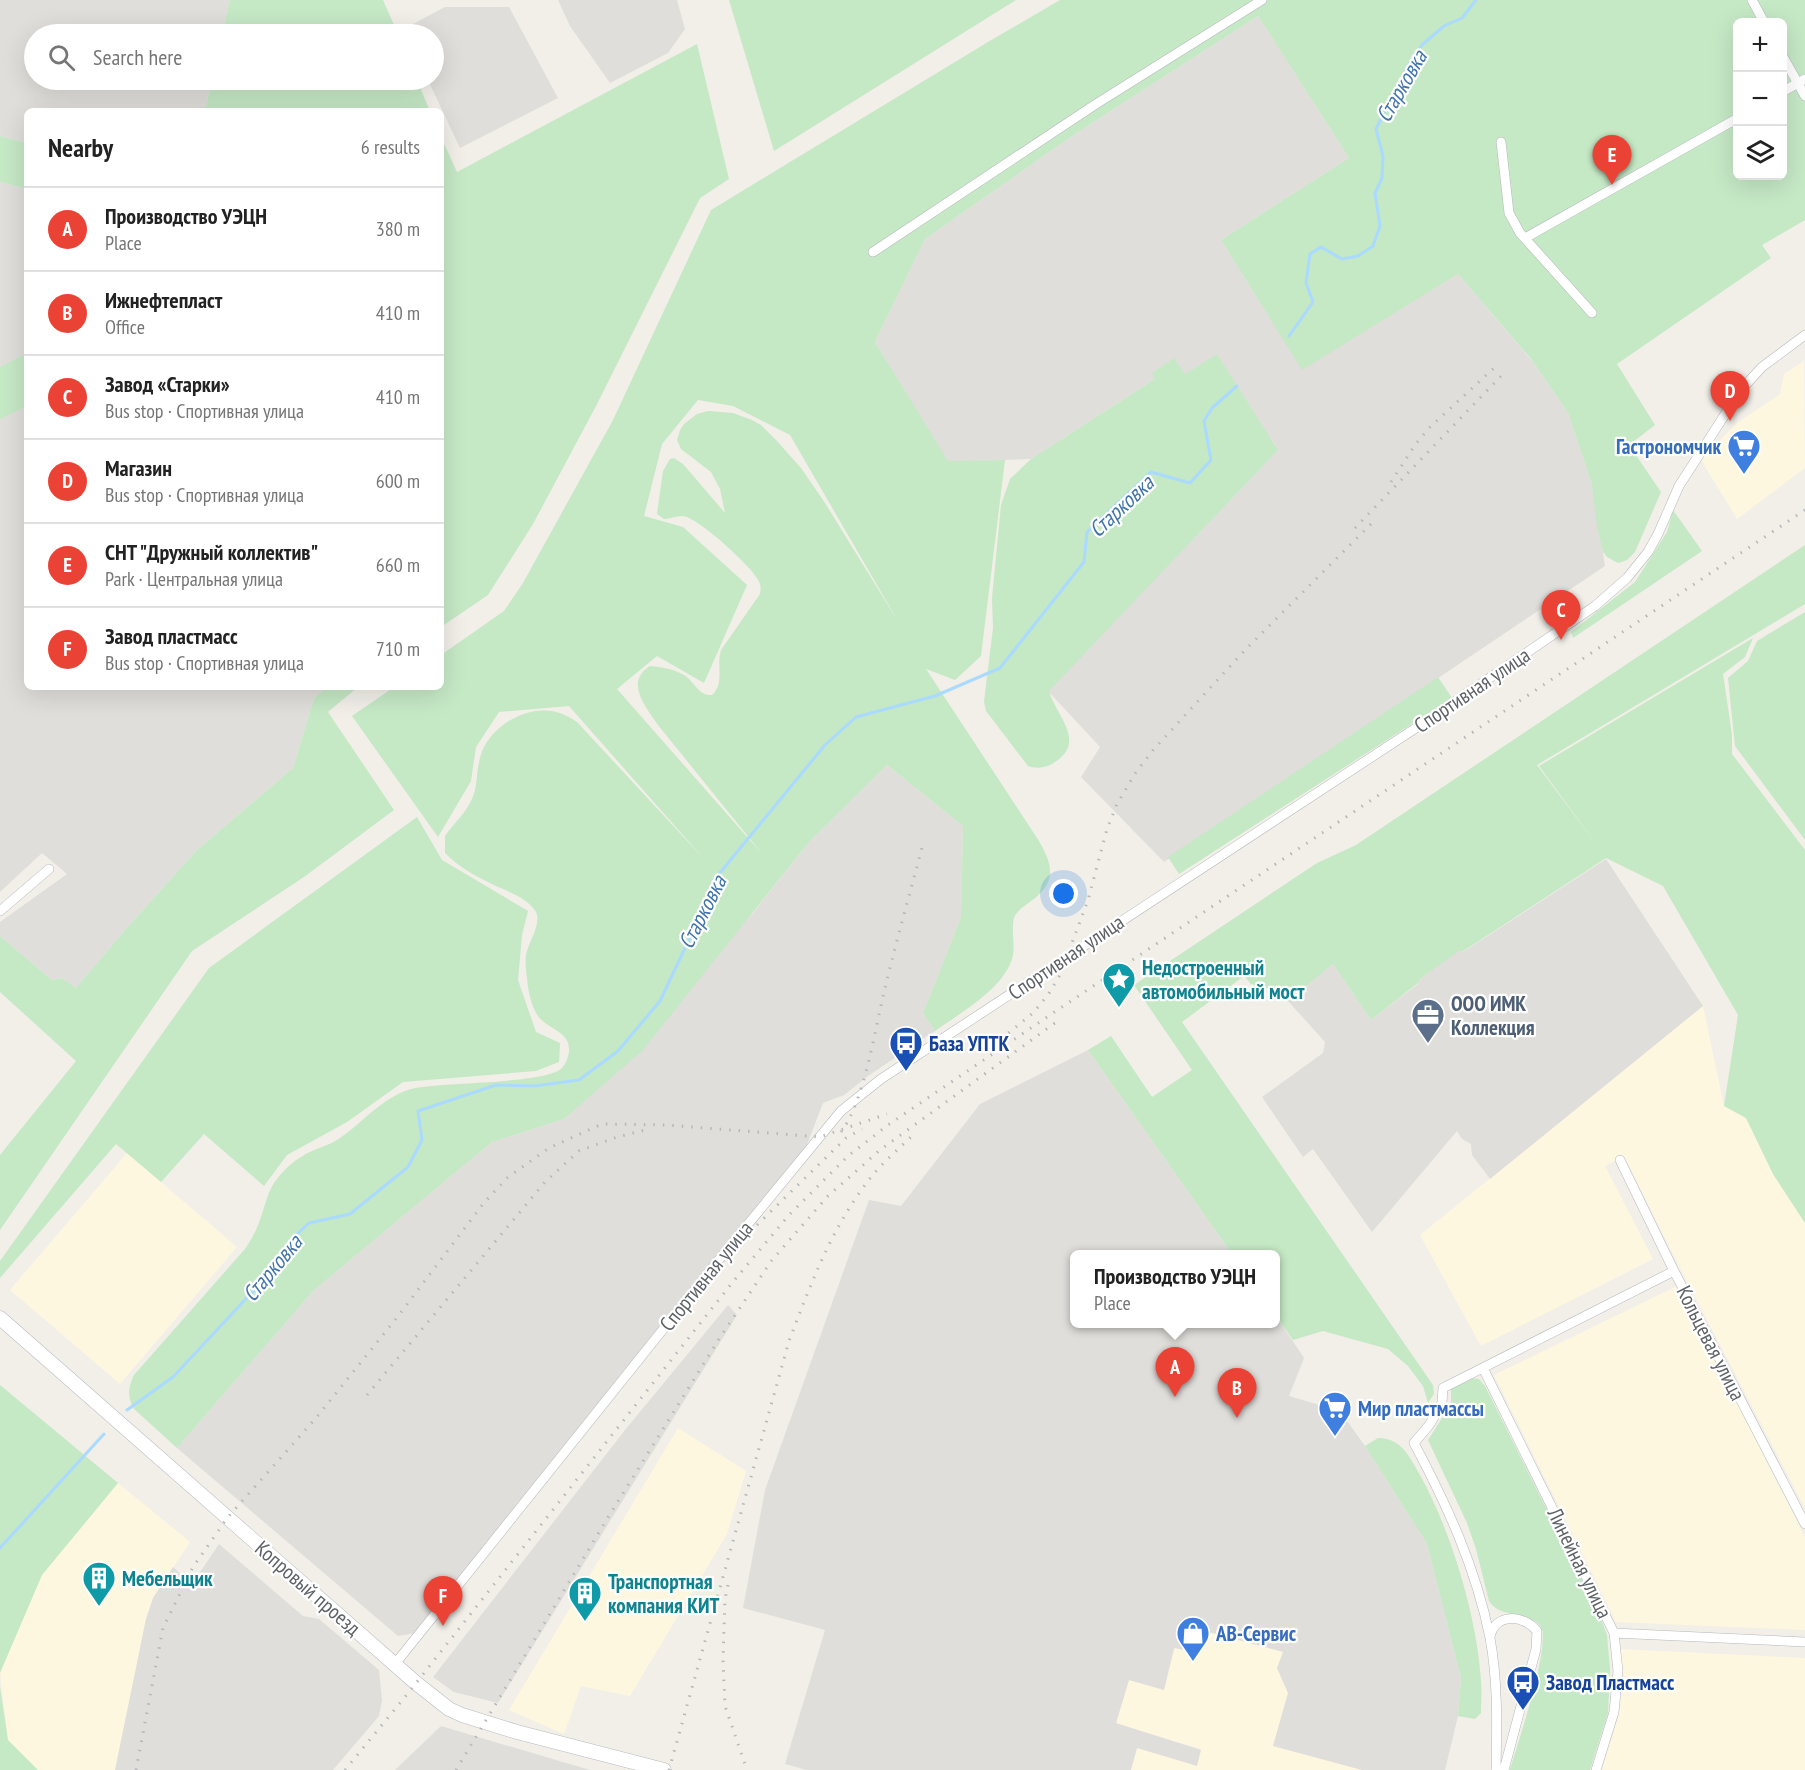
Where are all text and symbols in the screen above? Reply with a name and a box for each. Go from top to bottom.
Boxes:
map controls [1733,18,1787,180]
button: + [1733,18,1787,72]
search box [24,24,444,90]
icon: search [45,41,78,74]
text: Search here [93,43,182,71]
water label: Старковка [1369,44,1433,127]
button: − [1733,72,1787,126]
button: layers [1733,126,1787,180]
text: Nearby [48,131,113,164]
text: 6 results [361,134,420,160]
pin: E [1592,136,1632,185]
text: Производство УЭЦН [105,202,267,230]
text: A [62,216,73,242]
text: 380 m [376,216,420,242]
text: Place [105,230,142,256]
text: Ижнефтепласт [105,286,222,314]
text: B [63,300,72,326]
text: 410 m [376,300,420,326]
text: Office [105,314,145,340]
text: Завод «Старки» [105,370,230,398]
pin: D [1710,372,1750,421]
text: C [63,384,72,410]
text: 410 m [376,384,420,410]
text: Bus stop · Спортивная улица [105,398,304,424]
supermarket icon: Гастрономчик [1726,428,1762,475]
place label: Гастрономчик [1616,433,1721,460]
text: Магазин [105,454,172,482]
text: D [62,468,73,494]
text: 600 m [376,468,420,494]
water label: Старковка [1083,468,1160,543]
text: Bus stop · Спортивная улица [105,482,304,508]
text: СНТ "Дружный коллектив" [105,538,318,566]
text: E [63,552,72,578]
text: 660 m [376,552,420,578]
text: Park · Центральная улица [105,566,283,592]
pin: C [1542,590,1580,640]
text: Завод пластмасс [105,622,238,650]
text: F [63,636,72,662]
text: 710 m [376,636,420,662]
street label: Спортивная улица [1409,641,1535,739]
text: Bus stop · Спортивная улица [105,650,304,676]
water label: Старковка [672,870,733,953]
your location [1049,879,1078,908]
street label: Спортивная улица [1003,908,1129,1006]
place label: Недостроенный автомобильный мост [1142,954,1305,1005]
place icon: Недостроенный автомобильный мост [1101,961,1137,1008]
place label: ООО ИМК Коллекция [1451,990,1535,1041]
office icon: ООО ИМК Коллекция [1410,997,1446,1044]
bus stop icon: База УПТК [888,1025,924,1072]
place label: База УПТК [929,1030,1010,1057]
street label: Спортивная улица [653,1215,759,1337]
water label: Старковка [236,1228,309,1307]
popup [1070,1250,1280,1328]
text: Производство УЭЦН [1094,1262,1256,1290]
street label: Кольцевая улица [1671,1281,1751,1405]
text: Place [1094,1290,1131,1316]
pin: A [1156,1348,1194,1397]
pin: B [1218,1368,1256,1418]
supermarket icon: Мир пластмассы [1317,1390,1353,1437]
place label: Мир пластмассы [1358,1395,1484,1422]
street label: Линейная улица [1541,1502,1618,1623]
street label: Копровый проезд [249,1535,367,1641]
building icon: Мебельщик [81,1560,117,1607]
place label: Мебельщик [122,1565,213,1592]
place label: Транспортная компания КИТ [608,1568,720,1619]
building icon: Транспортная компания КИТ [567,1575,603,1622]
pin: F [424,1576,462,1626]
shop icon: АВ-Сервис [1175,1615,1211,1662]
place label: АВ-Сервис [1215,1620,1297,1647]
bus stop icon: Завод Пластмасс [1505,1664,1541,1711]
place label: Завод Пластмасс [1546,1669,1675,1696]

